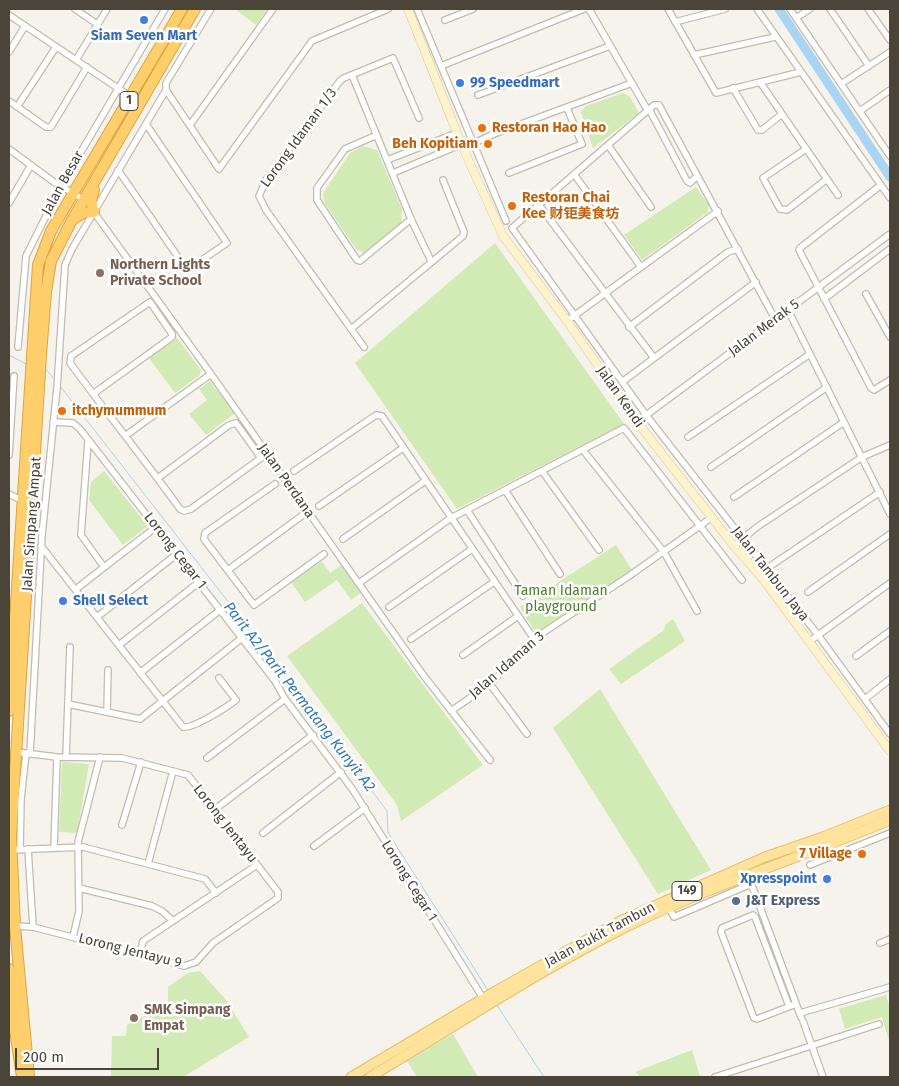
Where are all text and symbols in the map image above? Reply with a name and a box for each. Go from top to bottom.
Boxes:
marker: Siam Seven Mart [138,14,150,26]
place label: Siam Seven Mart [91,28,197,44]
place label: 99 Speedmart [470,75,560,91]
marker: 99 Speedmart [454,77,466,89]
street label: Lorong Idaman 1/3 [257,85,341,191]
road number: 1 [120,92,138,110]
place label: Restoran Hao Hao [492,120,606,136]
marker: Restoran Hao Hao [476,122,488,134]
place label: Beh Kopitiam [392,136,478,152]
marker: Beh Kopitiam [482,138,494,150]
street label: Jalan Besar [38,148,88,218]
place label: Restoran Chai Kee 财钜美食坊 [522,190,619,222]
marker: Restoran Chai Kee 财钜美食坊 [506,200,518,212]
place label: Northern Lights Private School [110,257,210,290]
marker: Northern Lights Private School [94,267,106,279]
street label: Jalan Merak 5 [725,296,803,360]
street label: Jalan Kendi [593,363,647,431]
place label: itchymummum [72,403,166,419]
marker: itchymummum [56,405,68,417]
street label: Jalan Perdana [254,440,318,522]
street label: Jalan Simpang Ampat [19,456,45,592]
street label: Lorong Cegar 1 [140,510,210,592]
street label: Jalan Tambun Jaya [728,523,812,625]
park label: Taman Idaman playground [514,583,608,616]
place label: Shell Select [73,593,148,609]
marker: Shell Select [57,595,69,607]
water label: Parit A2/Parit Permatang Kunyit A2 [219,599,379,795]
street label: Jalan Idaman 3 [466,628,548,702]
street label: Lorong Jentayu [189,782,261,866]
street label: Lorong Cegar 1 [377,837,441,925]
place label: 7 Village [799,846,852,862]
marker: 7 Village [856,848,868,860]
place label: Xpresspoint [740,871,817,887]
marker: Xpresspoint [821,873,833,885]
road number: 149 [672,881,702,900]
place label: J&T Express [746,893,820,909]
marker: J&T Express [730,895,742,907]
street label: Jalan Bukit Tambun [542,899,658,971]
street label: Lorong Jentayu 9 [77,930,183,972]
place label: SMK Simpang Empat [144,1002,231,1034]
marker: SMK Simpang Empat [128,1012,140,1024]
scale bar [18,1038,161,1070]
text: 200 m [23,1048,64,1066]

